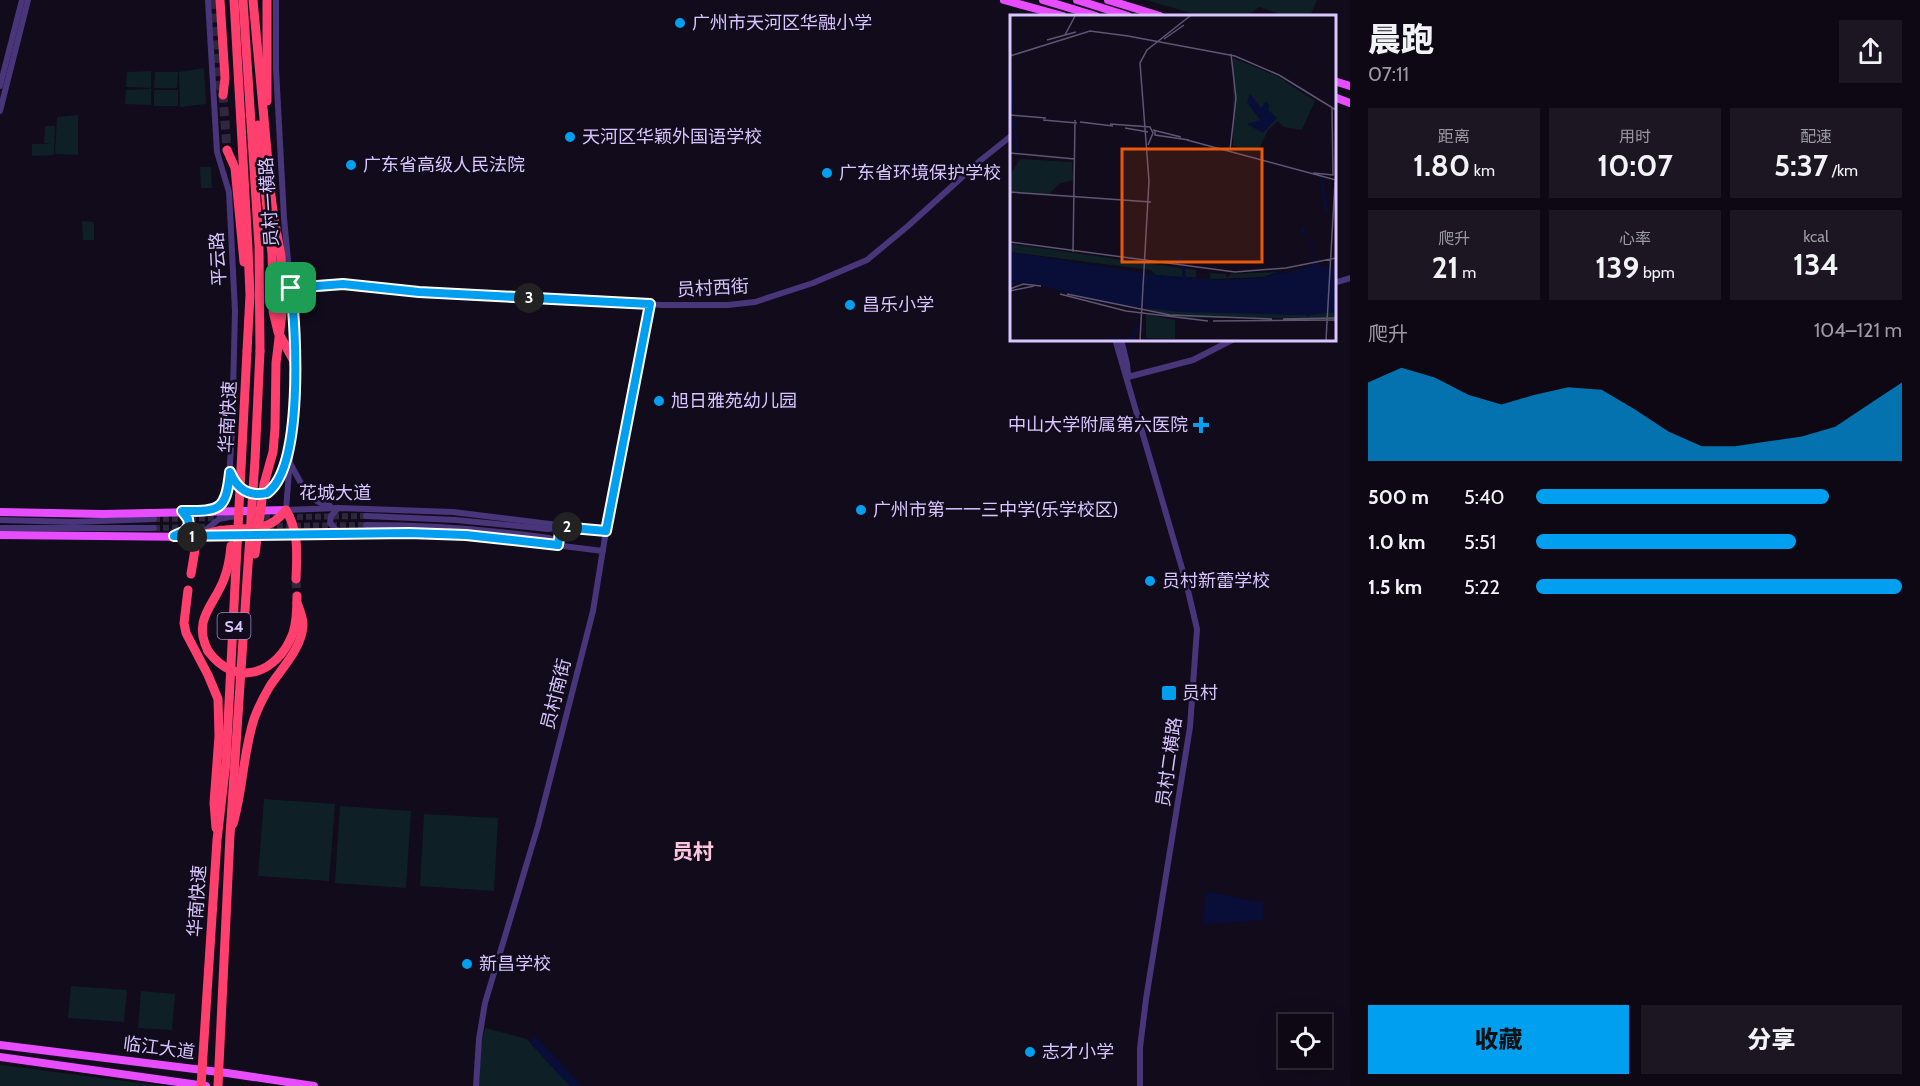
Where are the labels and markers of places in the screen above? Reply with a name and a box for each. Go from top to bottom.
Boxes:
place label: 广州市天河区华融小学 [692,12,872,34]
marker: 广州市天河区华融小学 [673,16,687,30]
place label: 天河区华颖外国语学校 [582,126,762,148]
marker: 天河区华颖外国语学校 [563,130,577,144]
place label: 广东省高级人民法院 [363,154,525,176]
marker: 广东省高级人民法院 [344,158,358,172]
place label: 广东省环境保护学校 [839,162,1001,184]
marker: 广东省环境保护学校 [820,166,834,180]
pin [265,262,316,313]
pin: 3 [514,283,544,313]
place label: 昌乐小学 [862,294,934,316]
marker: 昌乐小学 [843,298,857,312]
place label: 旭日雅苑幼儿园 [671,390,797,412]
marker: 旭日雅苑幼儿园 [652,394,666,408]
place label: 中山大学附属第六医院 [1008,414,1188,436]
marker: 中山大学附属第六医院 [1192,416,1210,434]
place label: 广州市第一一三中学(乐学校区) [873,499,1118,521]
marker: 广州市第一一三中学(乐学校区) [854,503,868,517]
pin: 2 [552,512,582,542]
pin: 1 [177,522,207,552]
place label: 员村新蕾学校 [1162,570,1270,592]
marker: 员村新蕾学校 [1143,574,1157,588]
place label: 员村 [1182,682,1218,704]
marker: 员村 [1160,684,1178,702]
place label: 新昌学校 [479,953,551,975]
marker: 新昌学校 [460,957,474,971]
place label: 志才小学 [1042,1041,1114,1063]
marker: 志才小学 [1023,1045,1037,1059]

